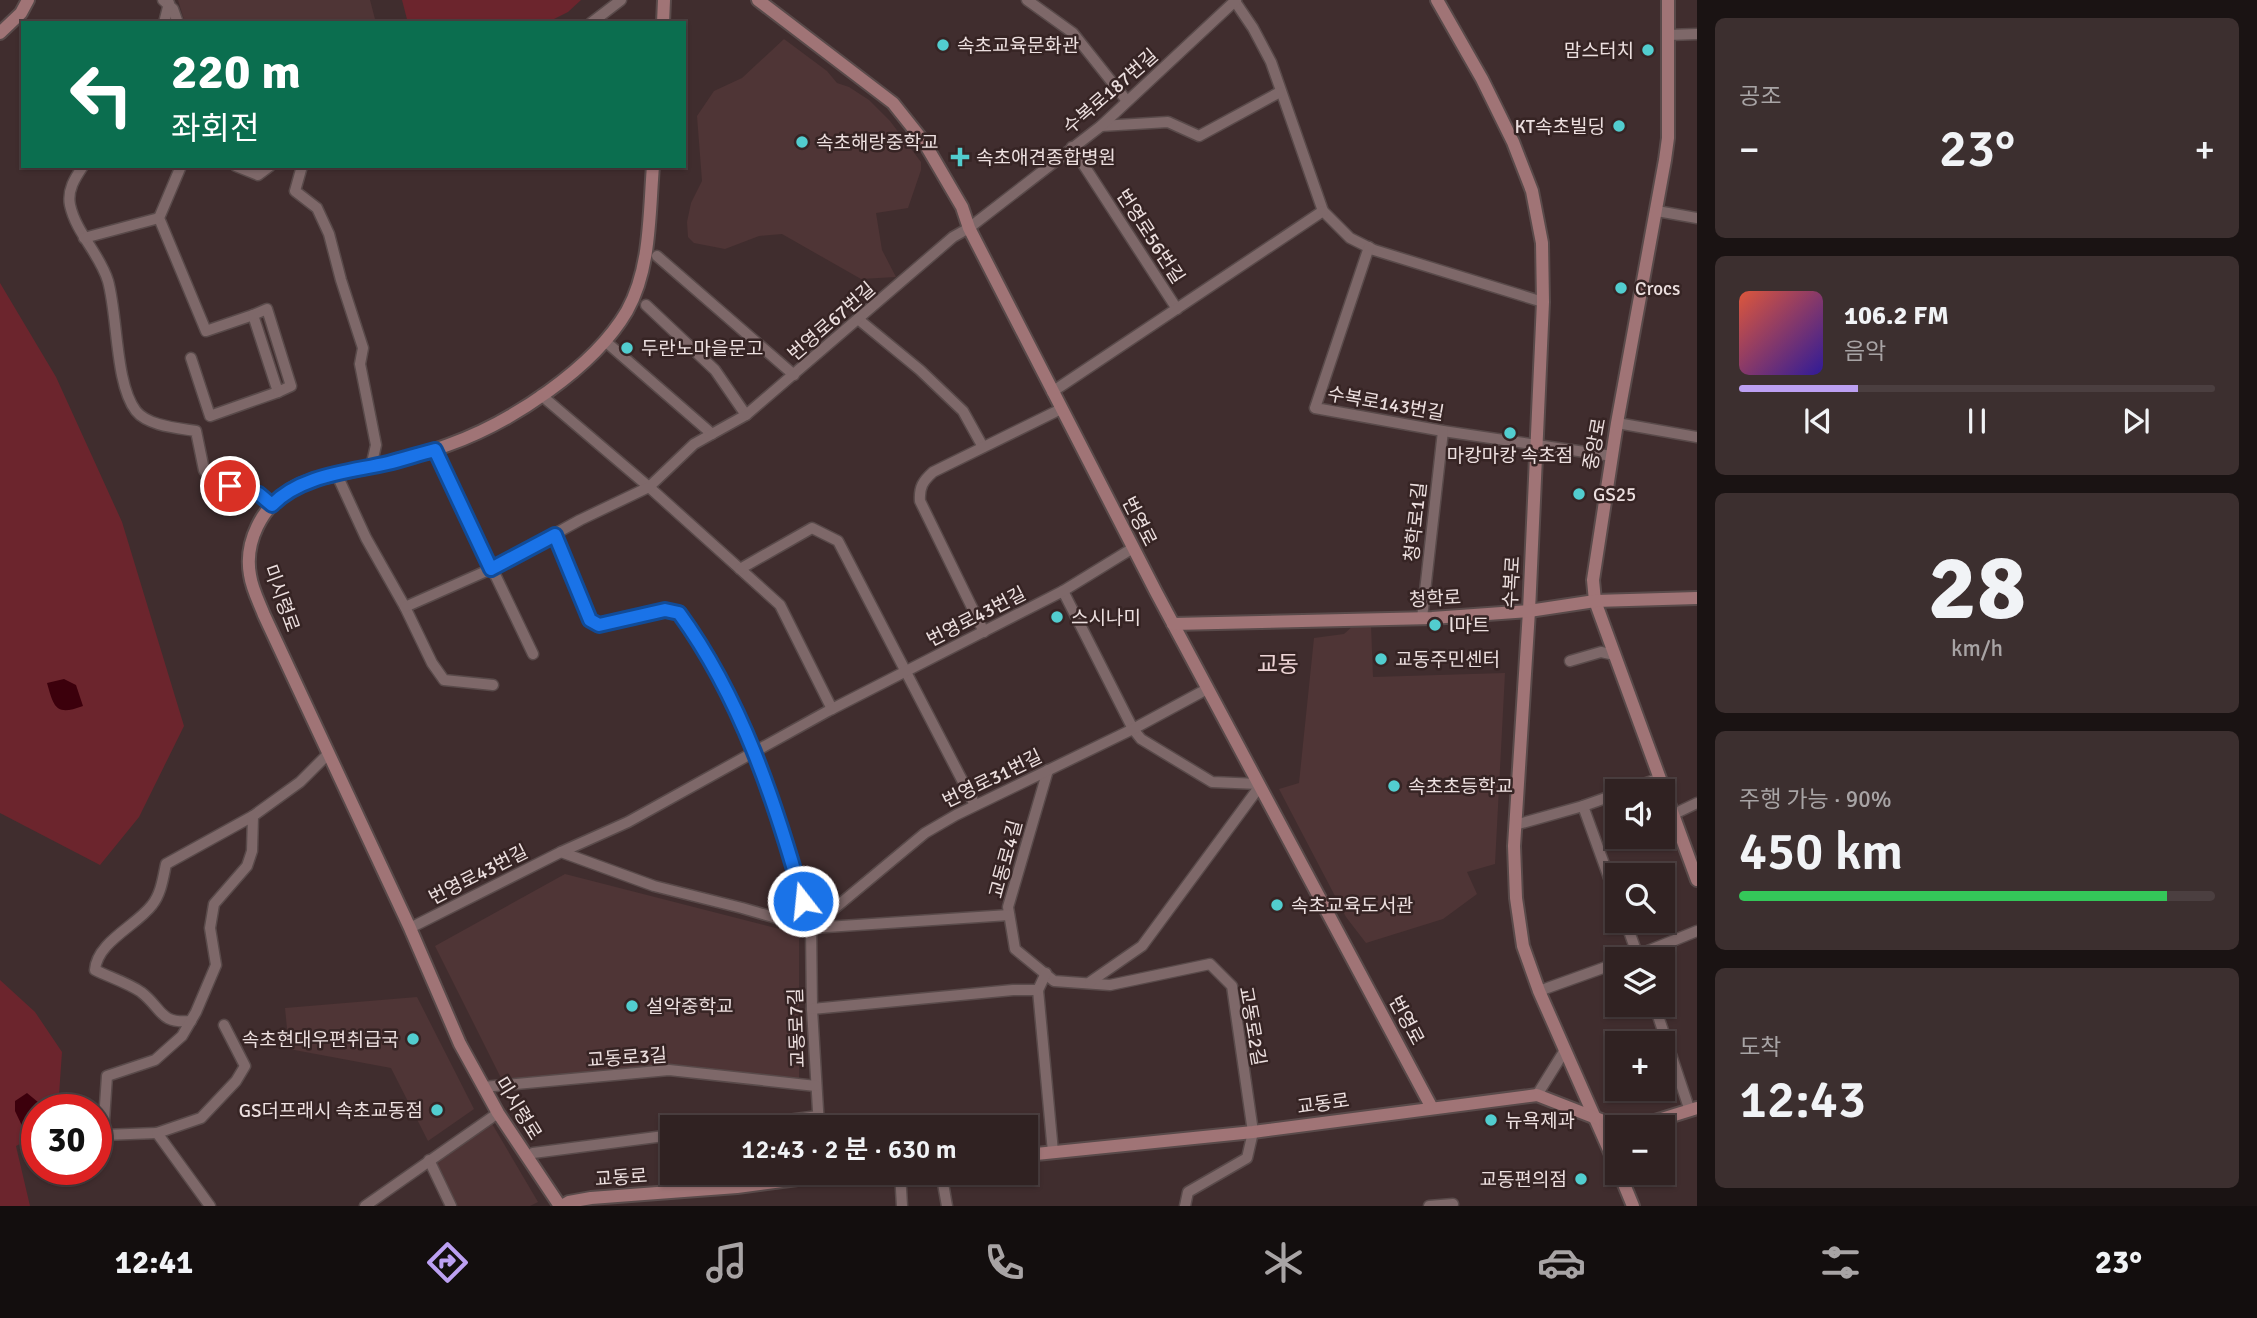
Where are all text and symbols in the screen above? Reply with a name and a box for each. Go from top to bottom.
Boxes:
place label: 속초교육문화관 [957,34,1079,58]
marker: 속초교육문화관 [935,37,951,53]
place label: 맘스터치 [1564,39,1634,63]
text: 220 m [171,42,301,102]
marker: 맘스터치 [1640,42,1656,58]
street label: 수복로187번길 [1058,44,1163,140]
icon: left [56,49,147,140]
text: 공조 [1739,82,1781,111]
text: 좌회전 [171,109,259,148]
place label: KT속초빌딩 [1514,115,1605,139]
text: 23° [1939,117,2015,181]
marker: KT속초빌딩 [1611,118,1627,134]
text: − [1739,126,1760,173]
text: + [2194,126,2215,173]
place label: 속초해랑중학교 [816,131,938,155]
marker: 속초해랑중학교 [794,134,810,150]
place label: 속초애견종합병원 [976,146,1116,170]
marker: 속초애견종합병원 [950,147,970,167]
street label: 번영로56번길 [1111,185,1190,288]
street label: 번영로67번길 [783,277,880,366]
place label: Crocs [1635,277,1680,301]
marker: Crocs [1613,280,1629,296]
text: 106.2 FM [1844,300,1949,332]
place label: 두란노마을문고 [641,337,763,361]
text: 음악 [1844,337,1886,366]
marker: 두란노마을문고 [619,340,635,356]
street label: 수복로143번길 [1326,382,1446,426]
icon: previous [1799,402,1837,440]
icon: pause [1958,402,1996,440]
icon: next [2117,402,2155,440]
street label: 중앙로 [1579,416,1611,472]
marker: 마캉마캉 속초점 [1502,425,1518,441]
place label: 마캉마캉 속초점 [1447,444,1573,468]
pin [200,456,260,516]
icon: arrive [211,467,249,505]
street label: 청학로1길 [1400,481,1432,563]
place label: GS25 [1593,483,1636,507]
marker: GS25 [1571,486,1587,502]
street label: 번영로 [1117,493,1162,550]
text: 28 [1928,532,2026,645]
street label: 수복로 [1499,555,1525,609]
street label: 미시령로 [258,561,304,635]
street label: 번영로43번길 [923,582,1030,652]
street label: 청학로 [1408,586,1462,612]
place label: 스시나미 [1071,606,1141,630]
marker: 스시나미 [1049,609,1065,625]
place label: l마트 [1449,614,1490,638]
marker: l마트 [1427,617,1443,633]
text: km/h [1951,634,2003,663]
place label: 교동주민센터 [1395,648,1500,672]
district label: 교동 [1257,650,1299,679]
marker: 교동주민센터 [1373,651,1389,667]
street label: 번영로31번길 [939,744,1046,813]
place label: 속초초등학교 [1408,775,1513,799]
marker: 속초초등학교 [1386,778,1402,794]
map controls [1605,779,1675,1185]
button: sound [1605,779,1675,849]
text: 주행 가능 · 90% [1739,785,1892,814]
street label: 교동로4길 [984,817,1028,901]
text: 450 km [1739,820,1903,884]
street label: 번영로43번길 [425,840,532,910]
button: search [1605,863,1675,933]
position arrow [766,864,840,938]
place label: 속초교육도서관 [1291,894,1413,918]
marker: 속초교육도서관 [1269,897,1285,913]
button: layers [1605,947,1675,1017]
street label: 교동로2길 [1233,985,1271,1068]
street label: 교동로7길 [784,987,810,1068]
street label: 번영로 [1383,992,1429,1049]
place label: 설악중학교 [646,995,733,1019]
marker: 설악중학교 [624,998,640,1014]
place label: 속초현대우편취급국 [242,1028,399,1052]
marker: 속초현대우편취급국 [405,1031,421,1047]
button: + [1605,1031,1675,1101]
text: 도착 [1739,1033,1781,1062]
street label: 교동로3길 [586,1043,668,1073]
text: 12:43 [1739,1068,1866,1132]
street label: 미시령로 [489,1073,547,1145]
street label: 교동로 [1295,1088,1351,1120]
speed limit sign: 30 [21,1094,112,1185]
place label: GS더프래시 속초교동점 [239,1099,423,1123]
marker: GS더프래시 속초교동점 [429,1102,445,1118]
place label: 뉴욕제과 [1505,1109,1575,1133]
marker: 뉴욕제과 [1483,1112,1499,1128]
button: − [1605,1115,1675,1185]
text: 12:43 · 2 분 · 630 m [741,1134,957,1166]
street label: 교동로 [594,1164,648,1192]
place label: 교동편의점 [1480,1168,1567,1192]
marker: 교동편의점 [1573,1171,1589,1187]
icon: directions [423,1238,472,1287]
icon: music [702,1238,751,1287]
icon: phone [980,1238,1029,1287]
icon: climate [1259,1238,1308,1287]
icon: car [1537,1238,1586,1287]
icon: filters [1816,1238,1865,1287]
text: 12:41 [115,1243,193,1282]
text: 23° [2095,1243,2142,1282]

